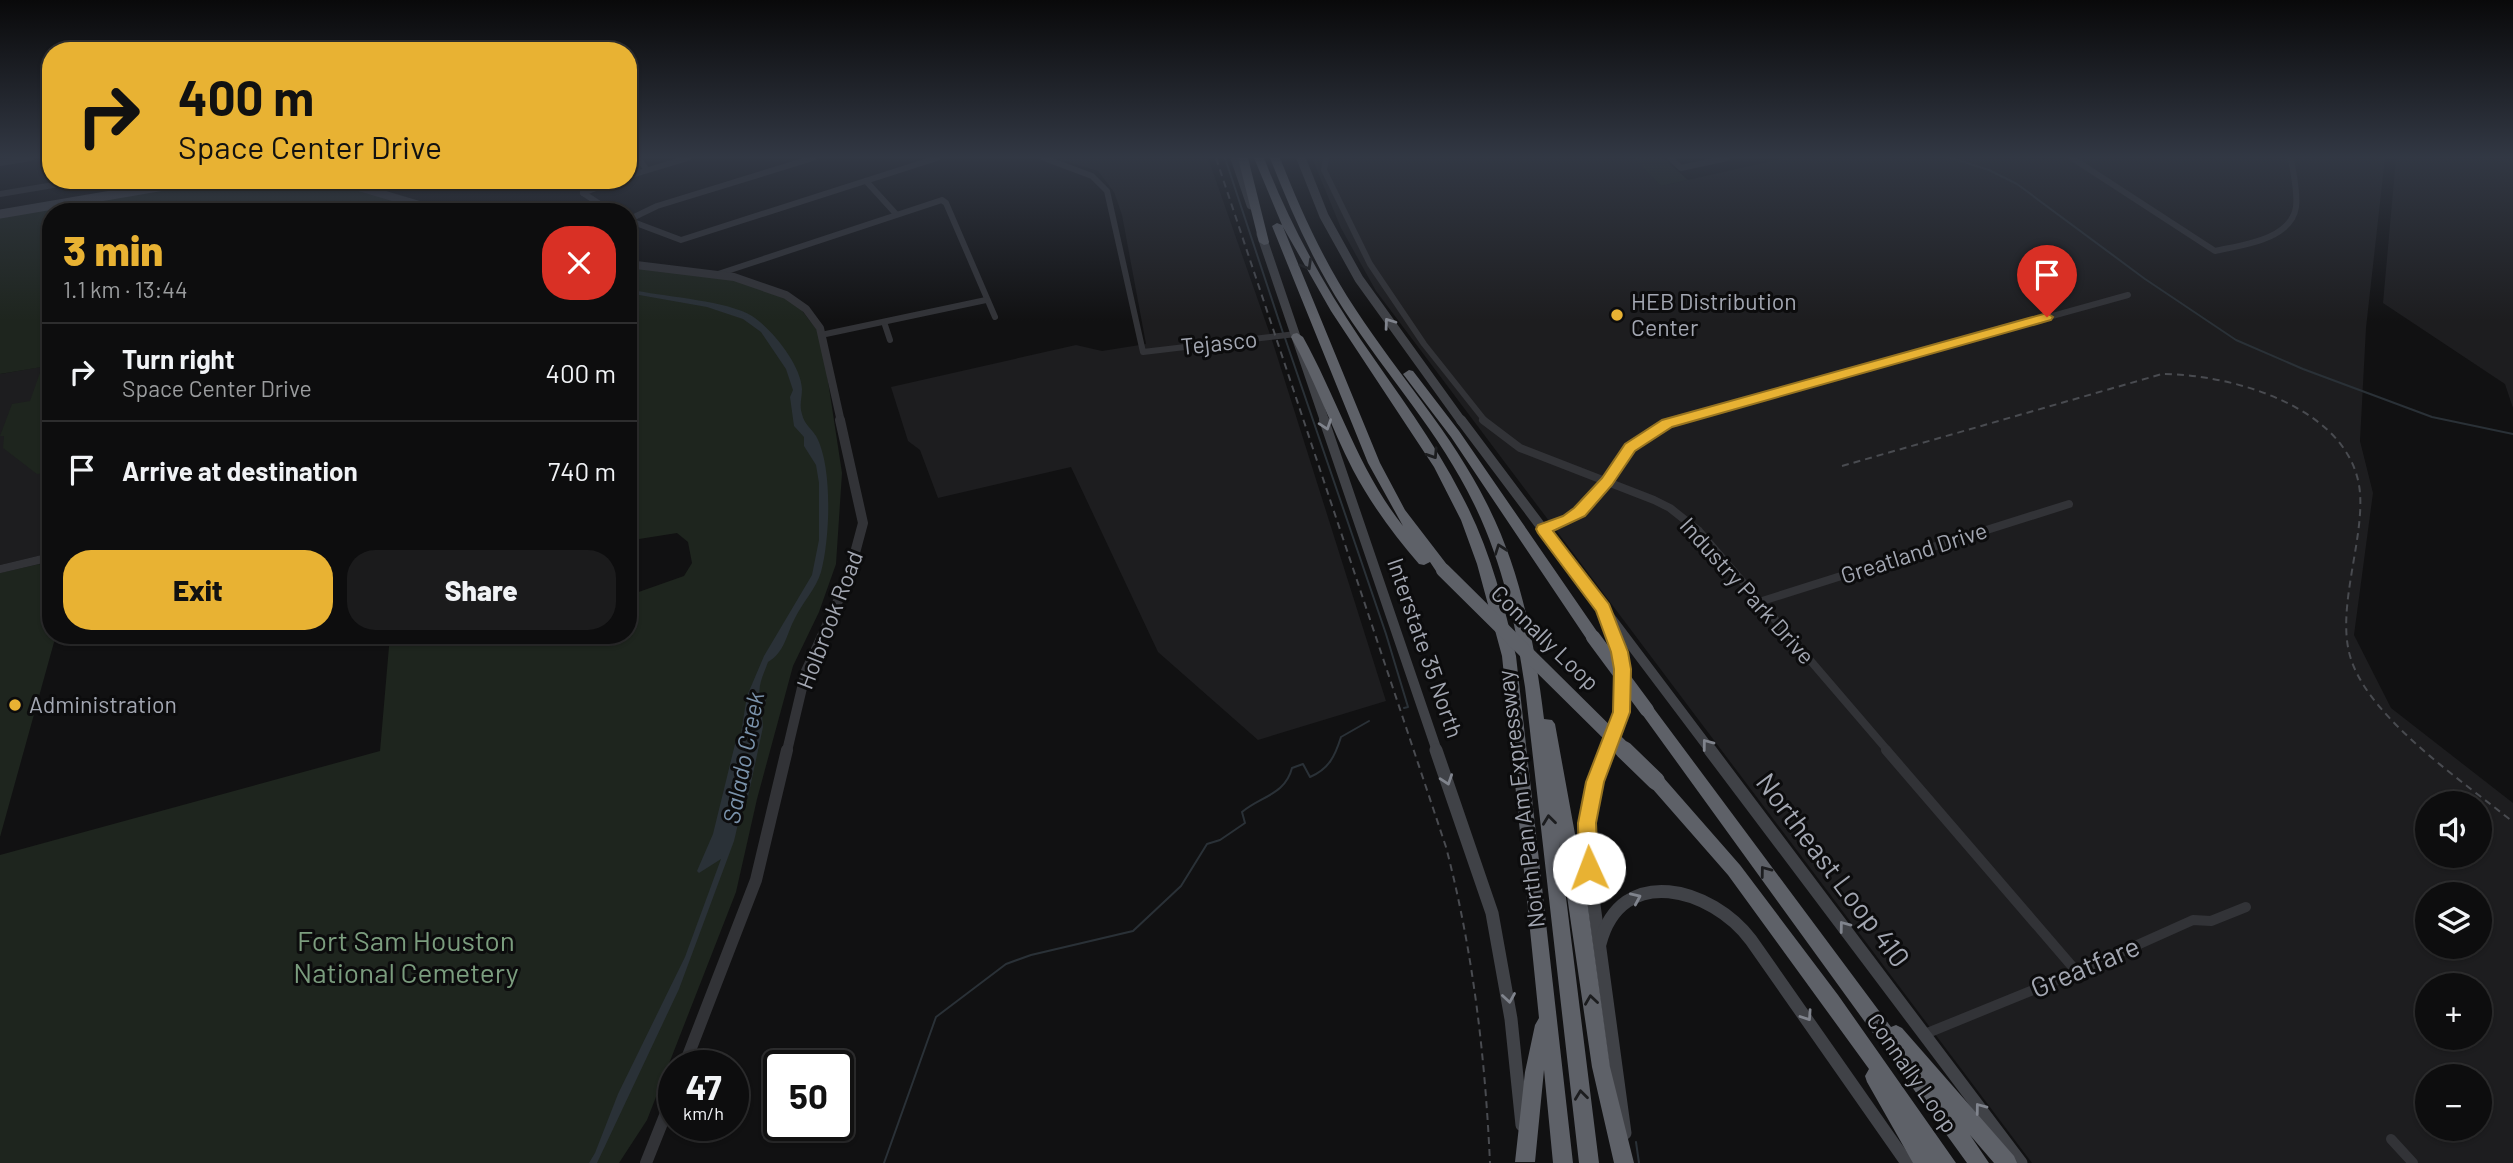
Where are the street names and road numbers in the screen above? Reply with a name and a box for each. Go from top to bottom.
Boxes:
street label: Tejasco [1179,324,1258,360]
street label: Industry Park Drive [1675,511,1821,669]
street label: Greatland Drive [1837,515,1990,589]
street label: Holbrook Road [790,547,868,693]
street label: Interstate 35 North [1382,554,1470,741]
street label: Connally Loop [1486,579,1606,696]
street label: North Pan Am Expressway [1490,668,1550,930]
street label: Northeast Loop 410 [1750,766,1918,973]
street label: Greatfare [2025,928,2144,1004]
street label: Connally Loop [1861,1007,1964,1138]

